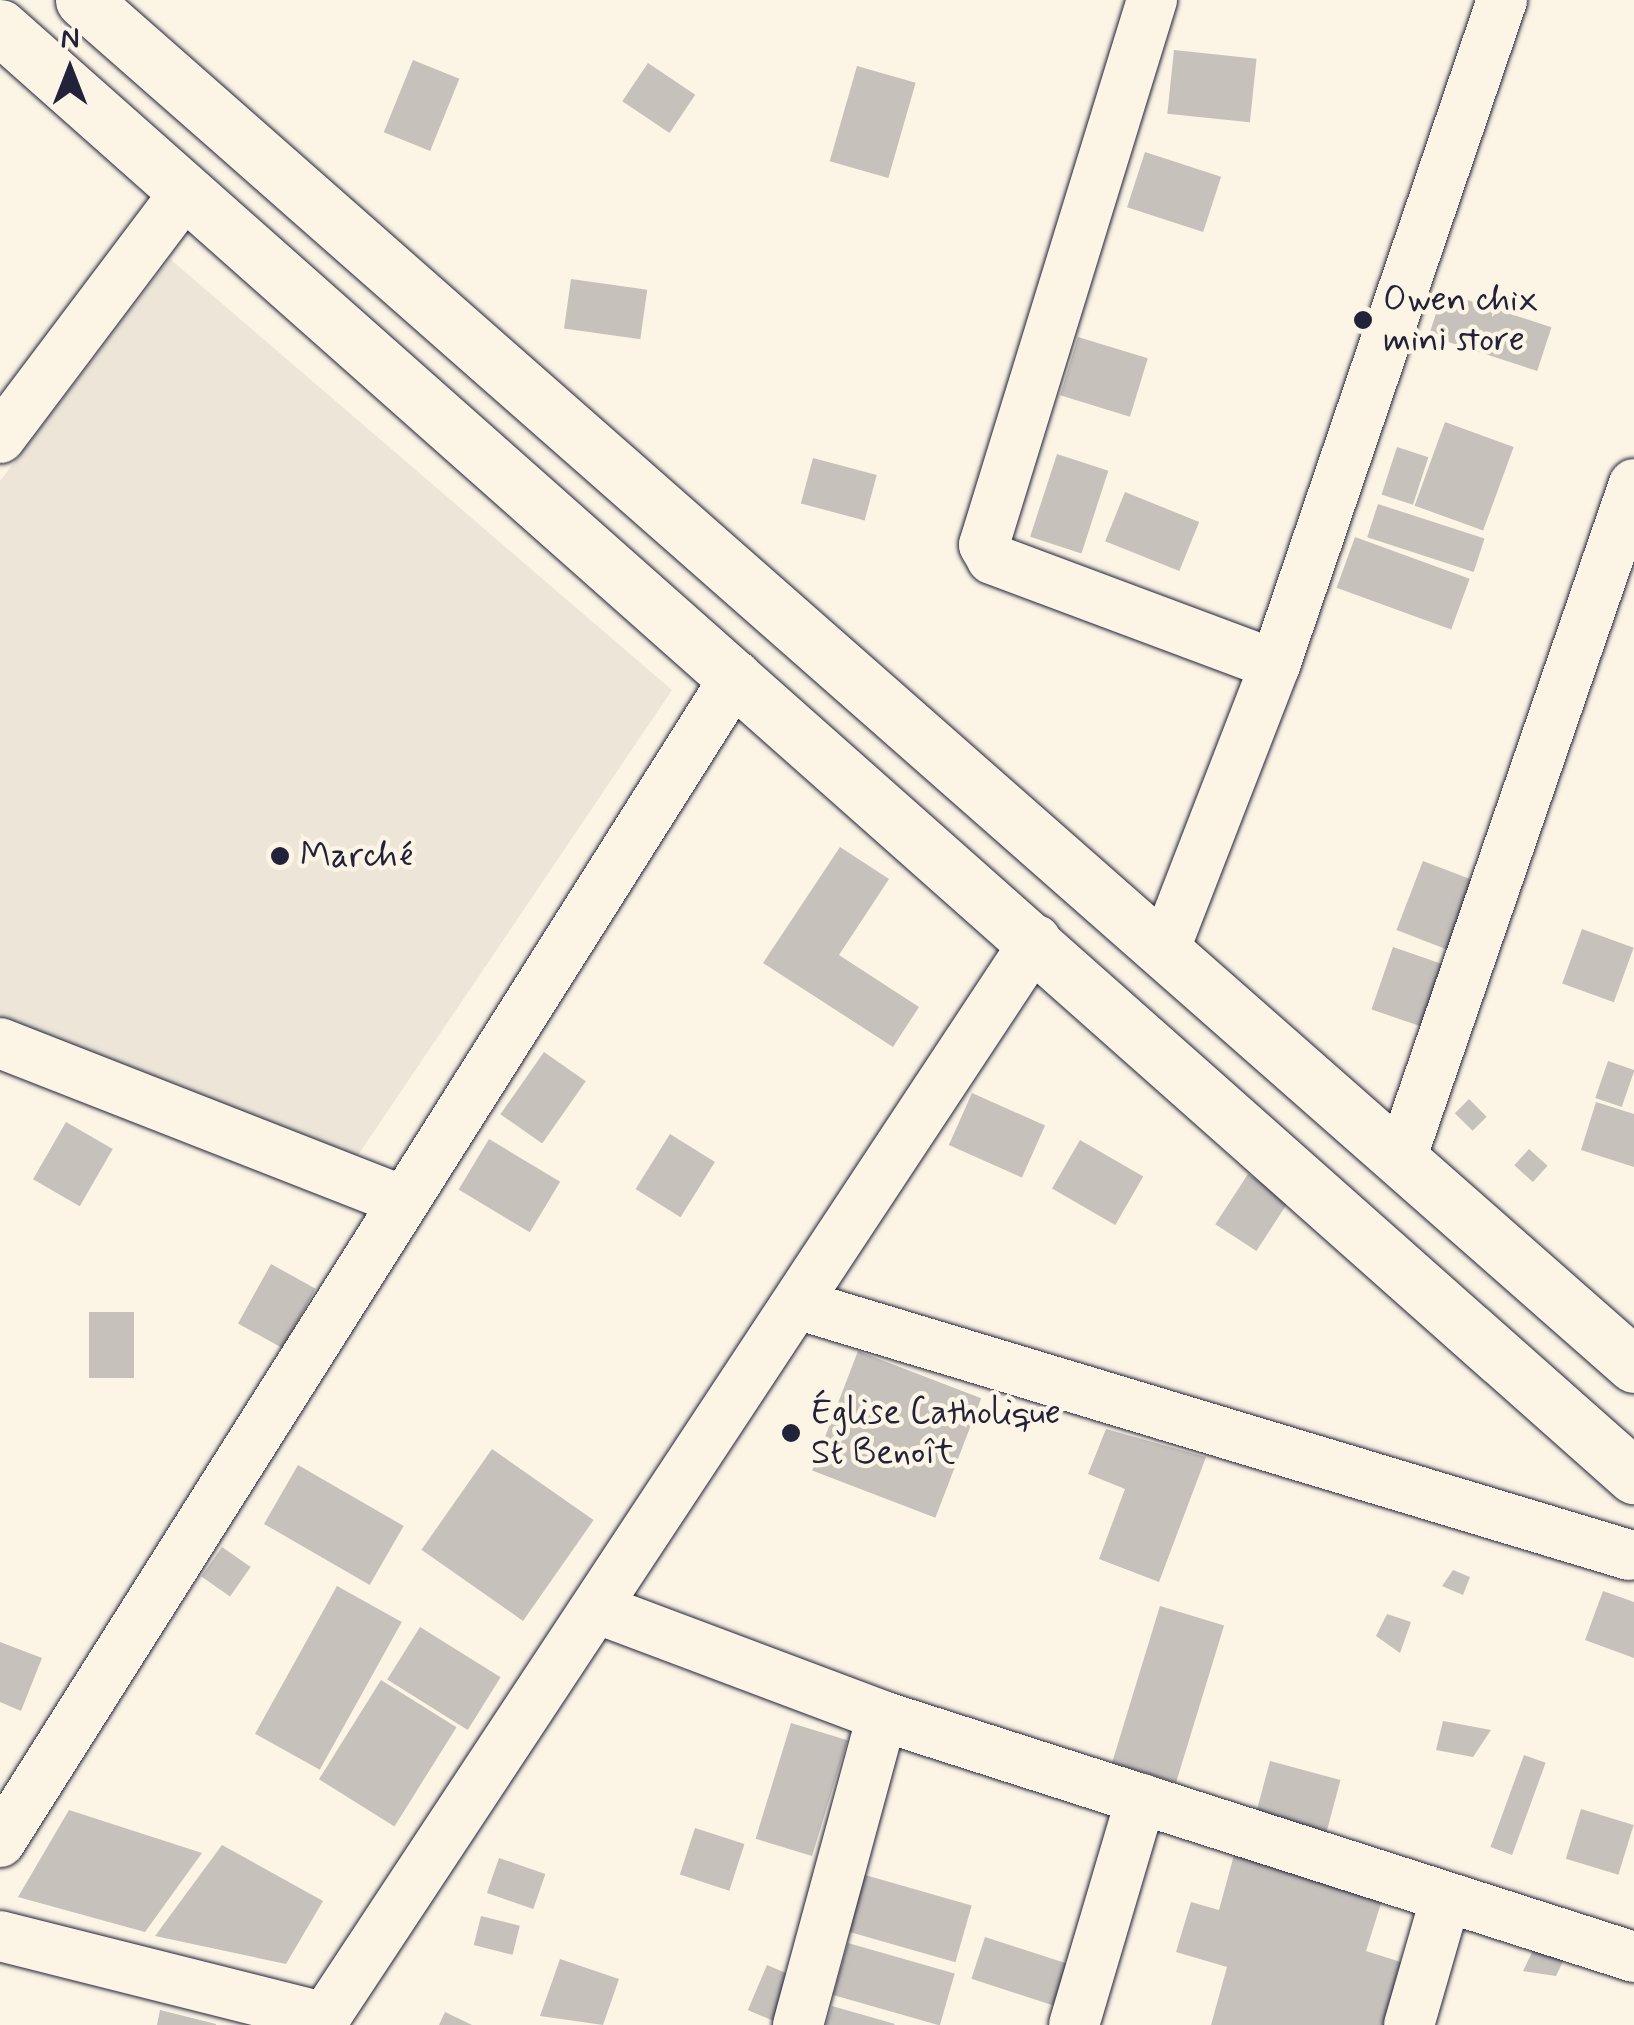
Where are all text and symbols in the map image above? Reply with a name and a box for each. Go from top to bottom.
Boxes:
north arrow [20,20,120,120]
text: N [61,21,79,58]
place label: Owen chix mini store [1383,279,1538,361]
marker: Owen chix mini store [1352,309,1374,331]
place label: Marché [300,835,413,877]
marker: Marché [269,845,291,867]
place label: Église Catholique St Benoît [811,1392,1066,1474]
marker: Église Catholique St Benoît [780,1422,802,1444]

